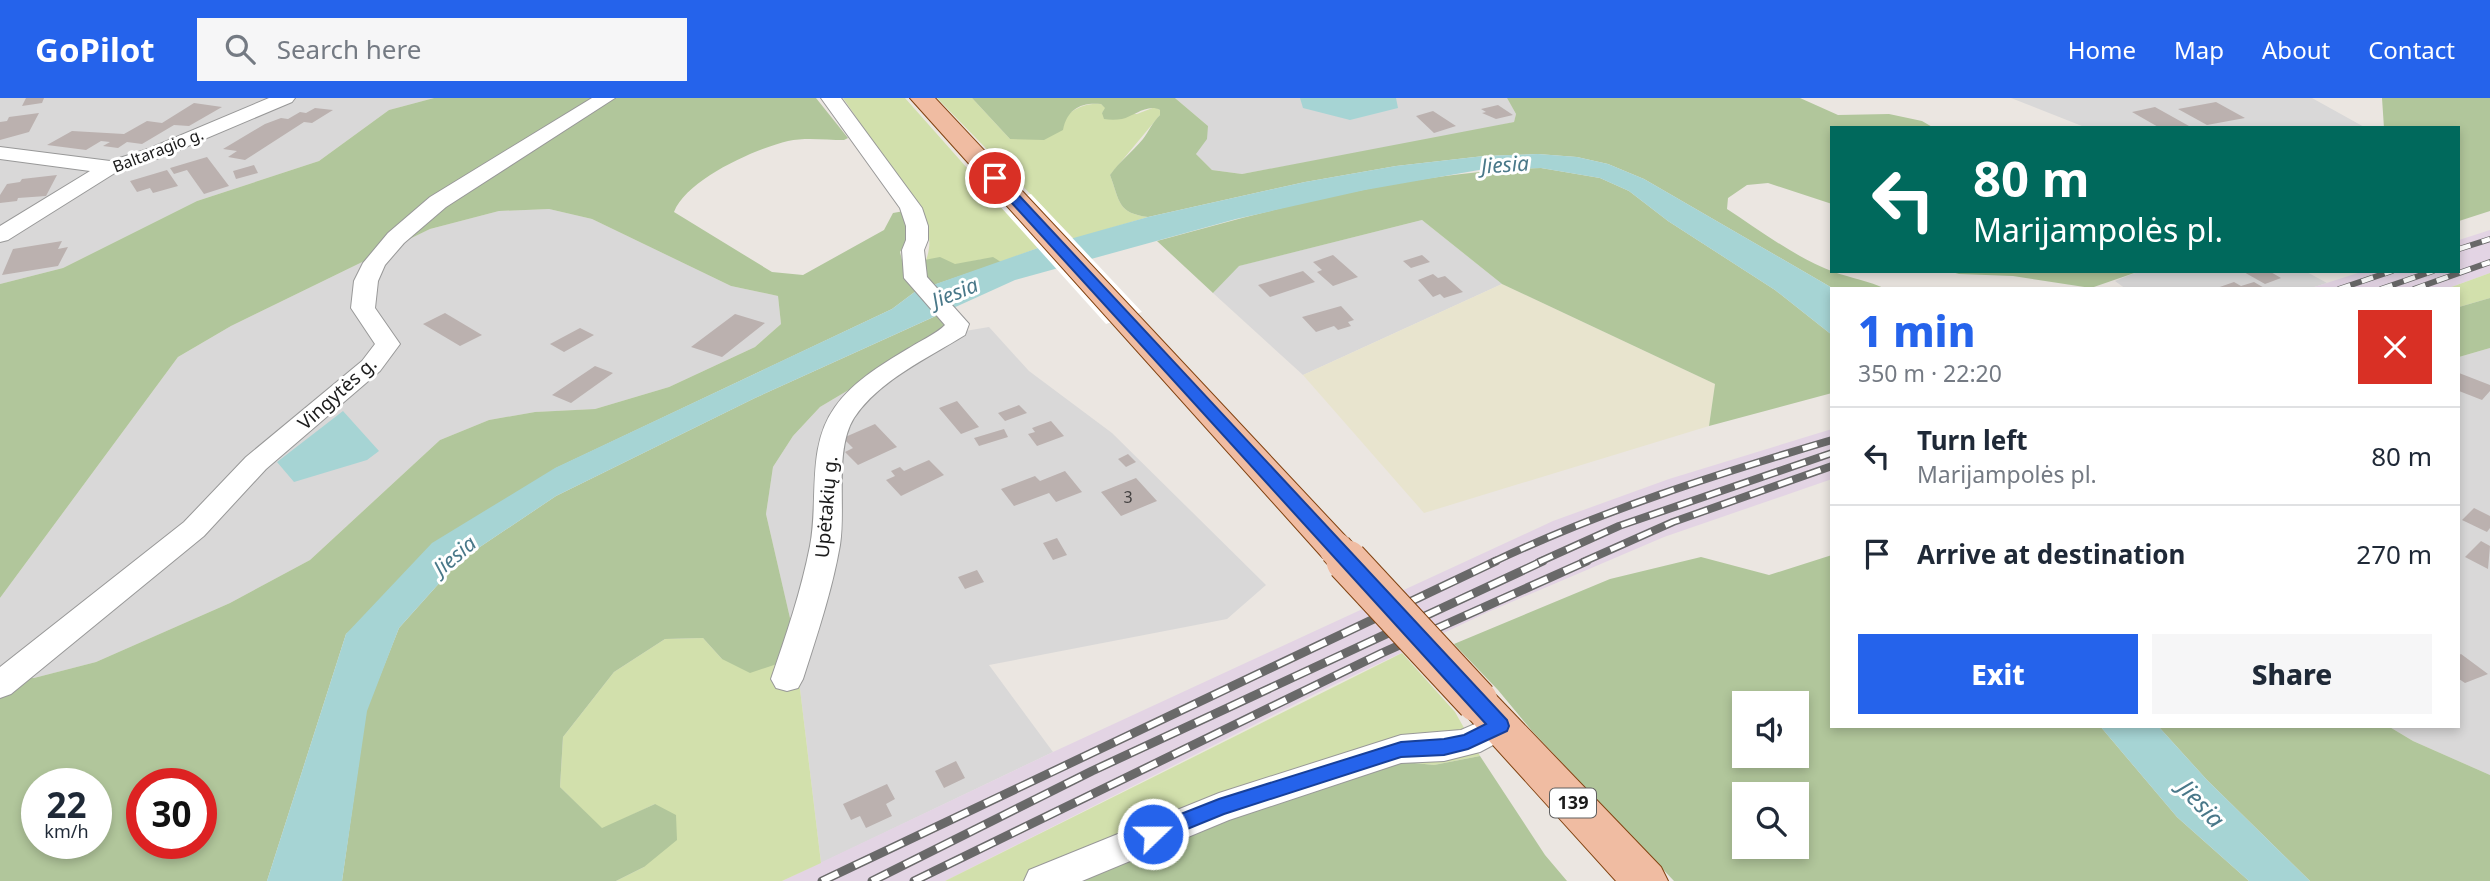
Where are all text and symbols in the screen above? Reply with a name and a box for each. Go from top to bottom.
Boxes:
search box [197,18,687,81]
text: GoPilot [35,27,155,72]
icon: search [221,30,259,68]
text: Search here [277,31,421,67]
text: Home [2068,33,2136,66]
text: Map [2174,33,2224,66]
text: About [2262,33,2330,66]
text: Contact [2368,33,2455,66]
street label: Baltaragio g. [109,123,207,177]
text: 80 m [1973,145,2090,211]
pin [965,148,1025,208]
water label: Jiesia [1476,148,1530,180]
icon: left [1858,154,1949,245]
icon: arrive [976,159,1014,197]
text: Marijampolės pl. [1973,208,2223,251]
water label: Jiesia [923,270,982,316]
text: 1 min [1858,302,1975,359]
button: close [2358,310,2432,384]
street label: Vingytės g. [292,351,382,435]
text: 350 m · 22:20 [1858,357,2002,389]
text: Turn left [1917,422,2028,458]
icon: left [1858,437,1896,475]
text: 80 m [2371,438,2432,474]
street label: Upėtakių g. [809,455,843,559]
text: Marijampolės pl. [1917,458,2097,490]
house number: 3 [1123,486,1133,508]
water label: Jiesia [424,529,482,584]
icon: arrive [1858,535,1896,573]
text: Arrive at destination [1917,536,2186,572]
text: 270 m [2356,536,2432,572]
button: Exit [1858,634,2138,714]
button: Share [2152,634,2432,714]
map controls [1732,691,1809,859]
button: sound [1732,691,1809,768]
speed limit sign: 30 [126,768,217,859]
water label: Jiesia [2169,769,2233,835]
text: 22 [46,781,87,828]
button: search [1732,782,1809,859]
road number: 139 [1550,788,1596,818]
position arrow [1116,797,1190,871]
text: km/h [44,819,89,843]

